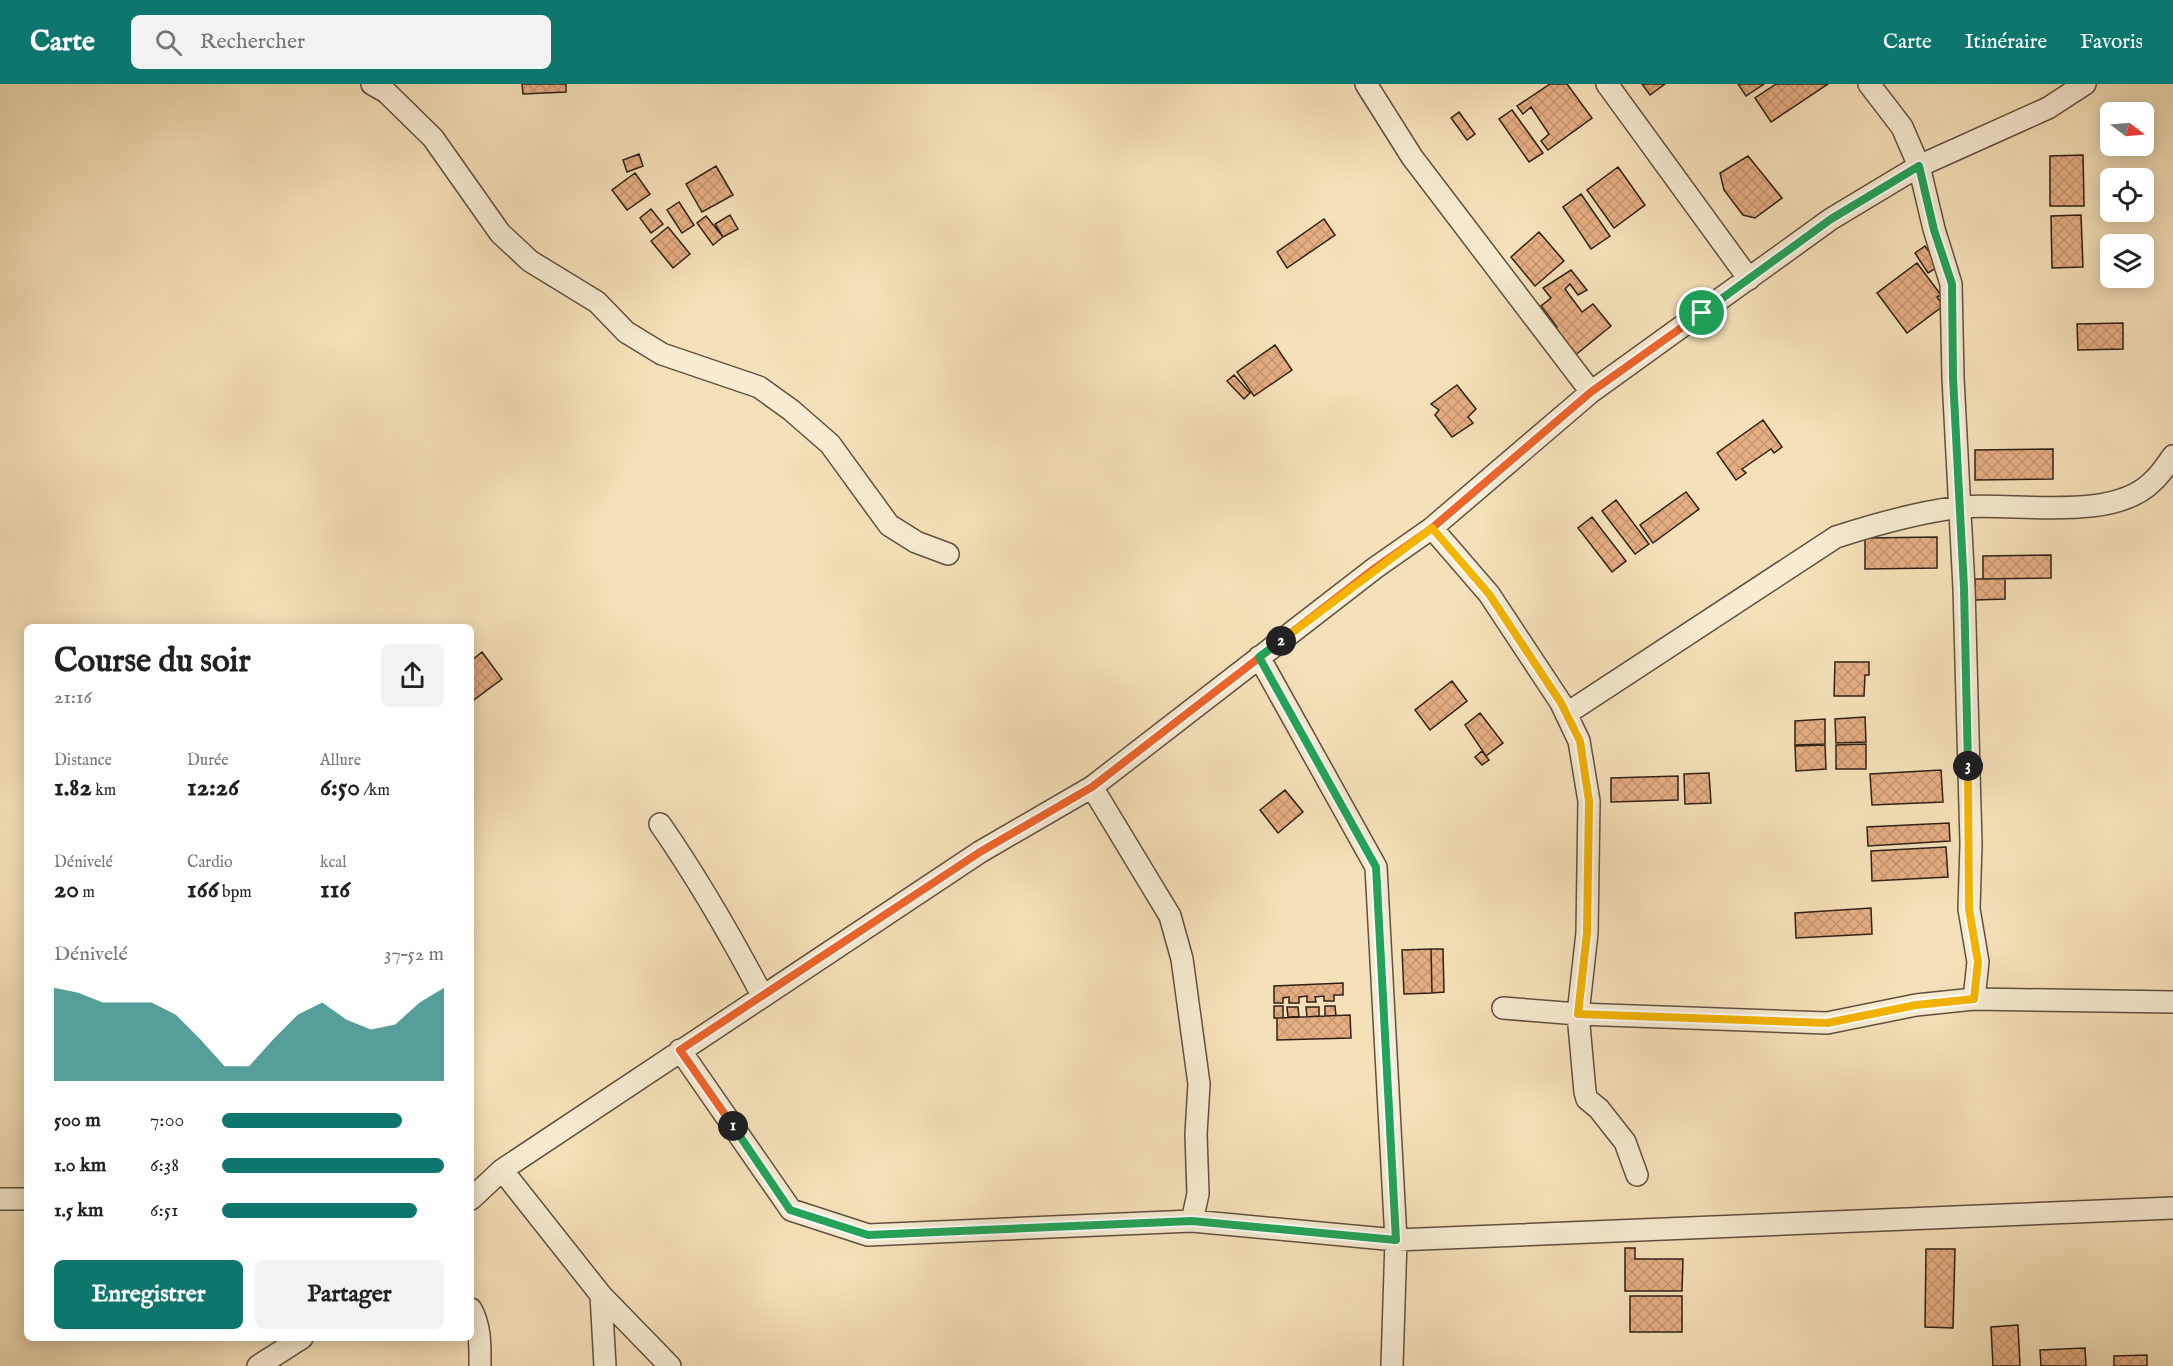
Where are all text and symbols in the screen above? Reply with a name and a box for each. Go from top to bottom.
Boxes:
search box [131,15,551,69]
text: Carte [30,25,95,60]
icon: search [152,26,185,59]
text: Rechercher [200,28,305,56]
text: Carte [1883,29,1932,56]
text: Itinéraire [1965,29,2047,56]
text: Favoris [2080,29,2143,56]
north arrow [2100,102,2154,156]
map controls [2100,102,2154,288]
button: locate [2100,168,2154,222]
button: layers [2100,234,2154,288]
pin [1676,287,1727,338]
icon: arrive [1685,296,1718,329]
pin: 2 [1266,626,1296,656]
text: 2 [1277,631,1285,651]
text: Course du soir [54,641,251,683]
button: share [381,644,444,707]
text: 21:16 [54,685,92,710]
text: Distance [54,751,112,771]
text: Durée [187,751,229,771]
text: Allure [320,751,361,771]
pin: 3 [1953,751,1983,781]
text: 3 [1965,756,1971,776]
text: 1.82 [54,771,92,804]
text: 12:26 [187,771,239,804]
text: 6:50 [320,771,360,804]
text: km [92,781,116,801]
text: /km [360,781,390,801]
text: Dénivelé [54,853,113,873]
text: Cardio [187,853,233,873]
text: kcal [320,853,347,873]
text: 20 [54,873,79,906]
text: 166 [187,873,219,906]
text: 116 [320,873,350,906]
text: m [79,883,95,903]
text: bpm [219,883,252,903]
text: Dénivelé [54,942,128,967]
text: 37–52 m [384,942,444,967]
text: 500 m [54,1108,101,1133]
text: 7:00 [150,1108,184,1133]
pin: 1 [718,1111,748,1141]
text: 1 [730,1116,736,1136]
text: 1.0 km [54,1153,106,1178]
text: 6:38 [150,1153,179,1178]
text: 1.5 km [54,1198,104,1223]
text: 6:51 [150,1198,178,1223]
button: Enregistrer [54,1260,243,1329]
button: Partager [255,1260,444,1329]

